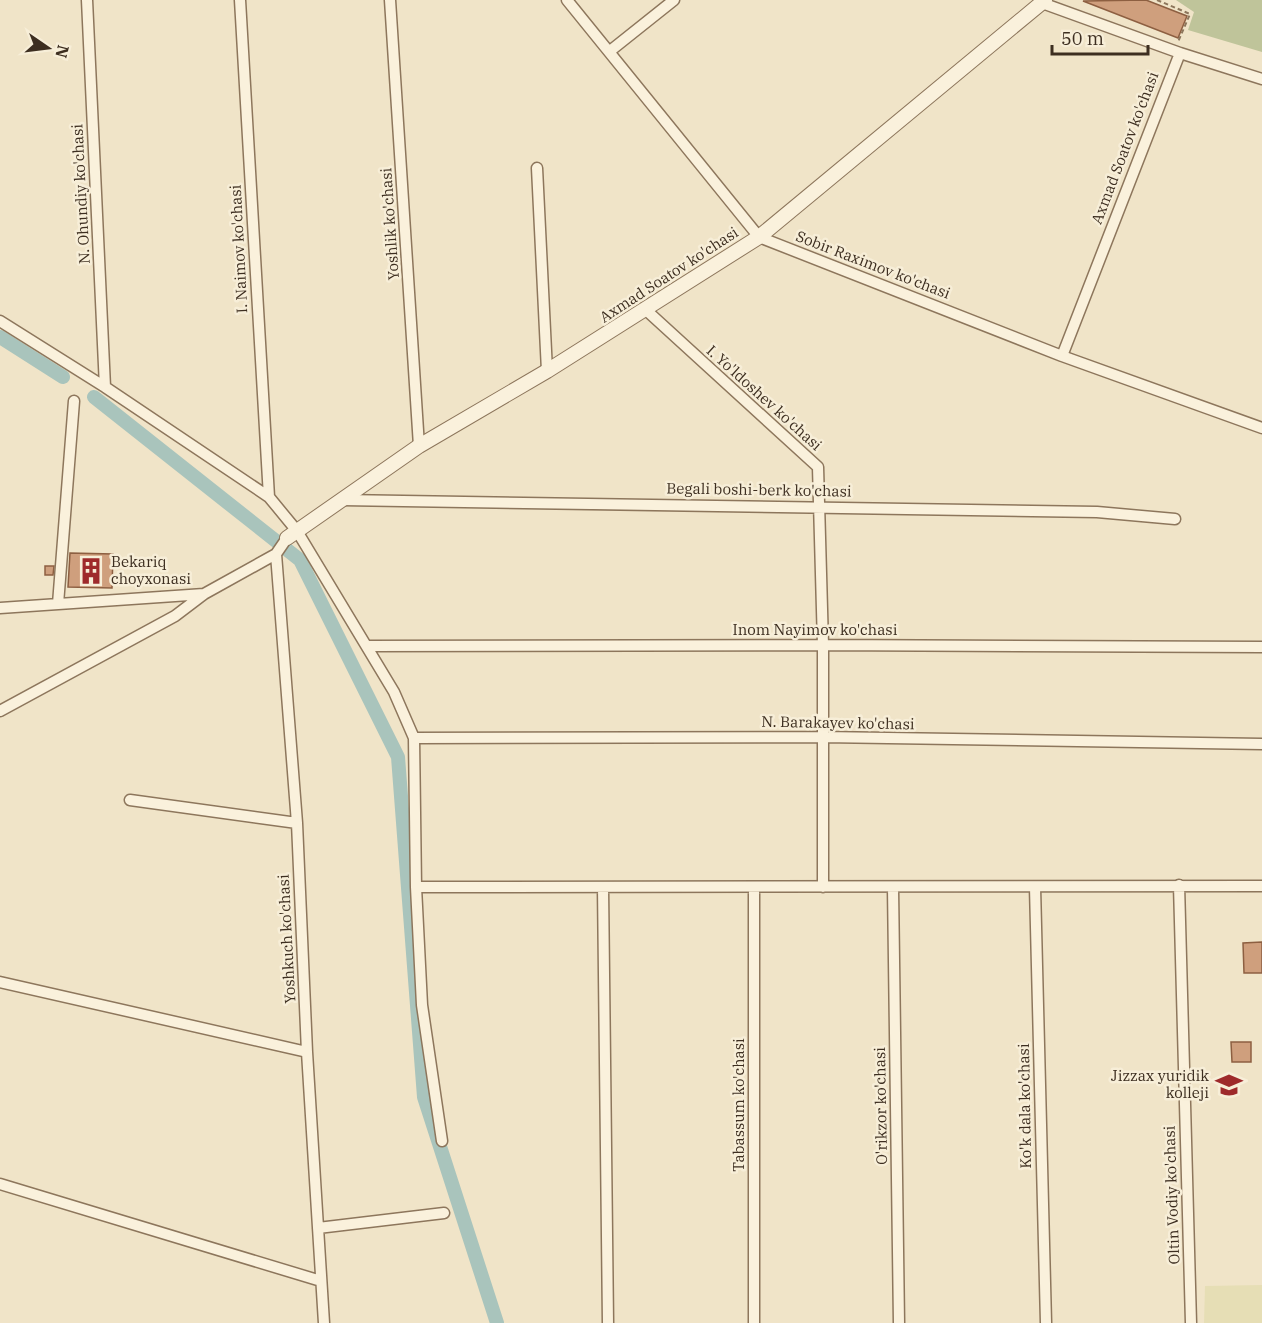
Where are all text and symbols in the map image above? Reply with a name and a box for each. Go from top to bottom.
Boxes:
north arrow [18,18,78,78]
scale bar [1052,18,1148,56]
text: 50 m [1061,27,1104,50]
text: N [51,43,74,60]
street label: Axmad Soatov ko'chasi [1087,69,1162,227]
street label: N. Ohundiy ko'chasi [67,123,94,265]
street label: Yoshlik ko'chasi [376,167,403,281]
street label: I. Naimov ko'chasi [226,184,251,314]
street label: Axmad Soatov ko'chasi [596,222,742,327]
street label: Sobir Raximov ko'chasi [793,226,953,303]
street label: I. Yo'ldoshev ko'chasi [703,341,826,455]
street label: Begali boshi-berk ko'chasi [666,478,852,501]
place label: Bekariq choyxonasi [111,552,191,588]
building icon: Bekariq choyxonasi [76,556,106,586]
street label: Inom Nayimov ko'chasi [733,620,898,639]
street label: N. Barakayev ko'chasi [761,712,915,733]
street label: Yoshkuch ko'chasi [274,874,299,1004]
street label: Tabassum ko'chasi [729,1038,748,1172]
street label: Ko'k dala ko'chasi [1014,1043,1035,1169]
street label: O'rikzor ko'chasi [870,1047,891,1165]
place label: Jizzax yuridik kolleji [1111,1066,1209,1102]
school or university icon: Jizzax yuridik kolleji [1214,1070,1244,1100]
street label: Oltin Vodiy ko'chasi [1160,1125,1183,1265]

